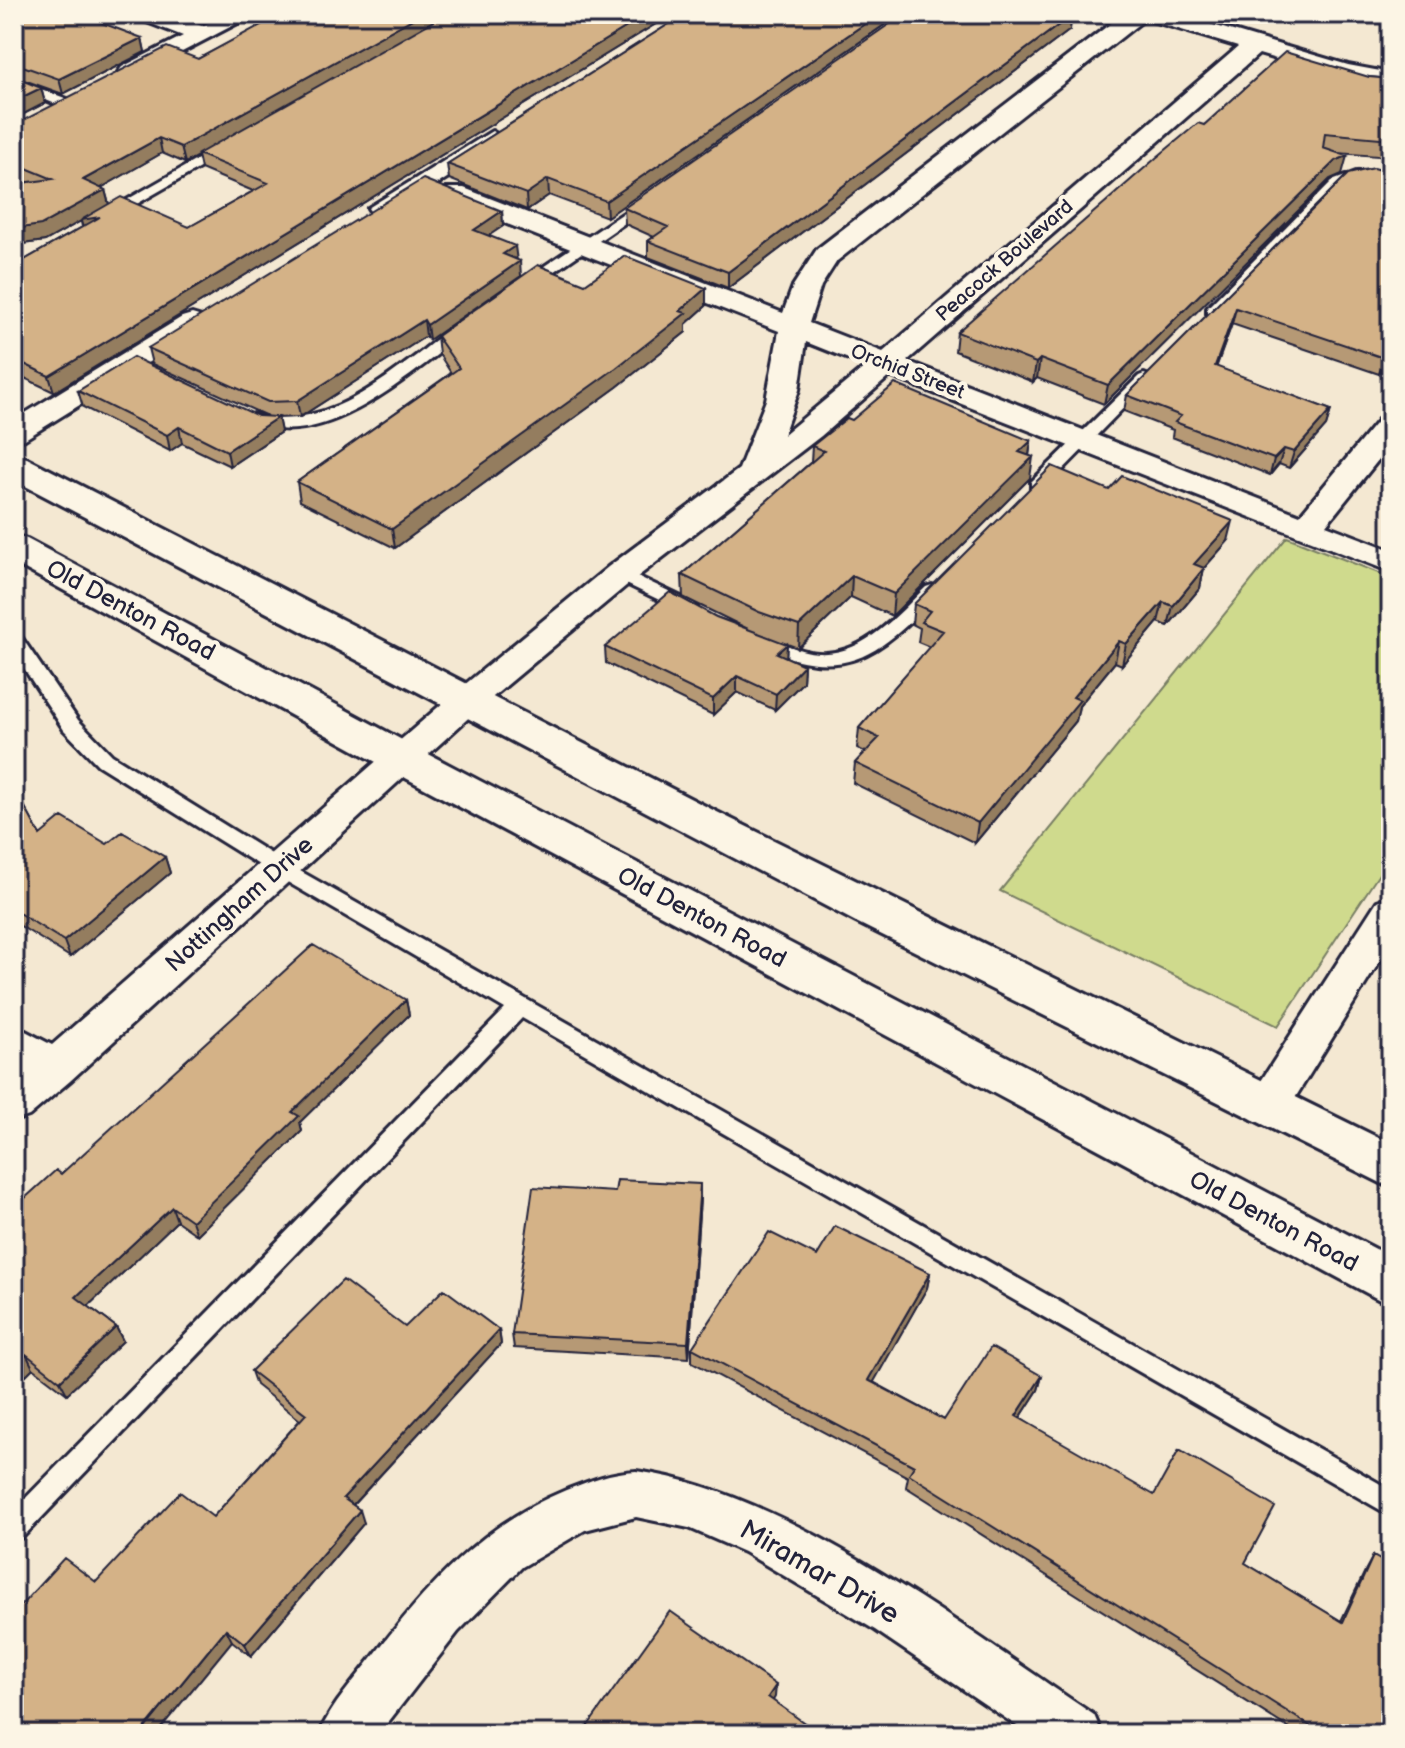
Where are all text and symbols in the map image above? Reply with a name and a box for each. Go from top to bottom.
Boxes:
street label: Peacock Boulevard [931,195,1078,327]
street label: Orchid Street [847,339,968,405]
street label: Old Denton Road [41,554,220,667]
street label: Nottingham Drive [159,830,319,978]
street label: Old Denton Road [612,861,791,974]
street label: Old Denton Road [1184,1165,1363,1278]
street label: Miramar Drive [734,1513,905,1631]

